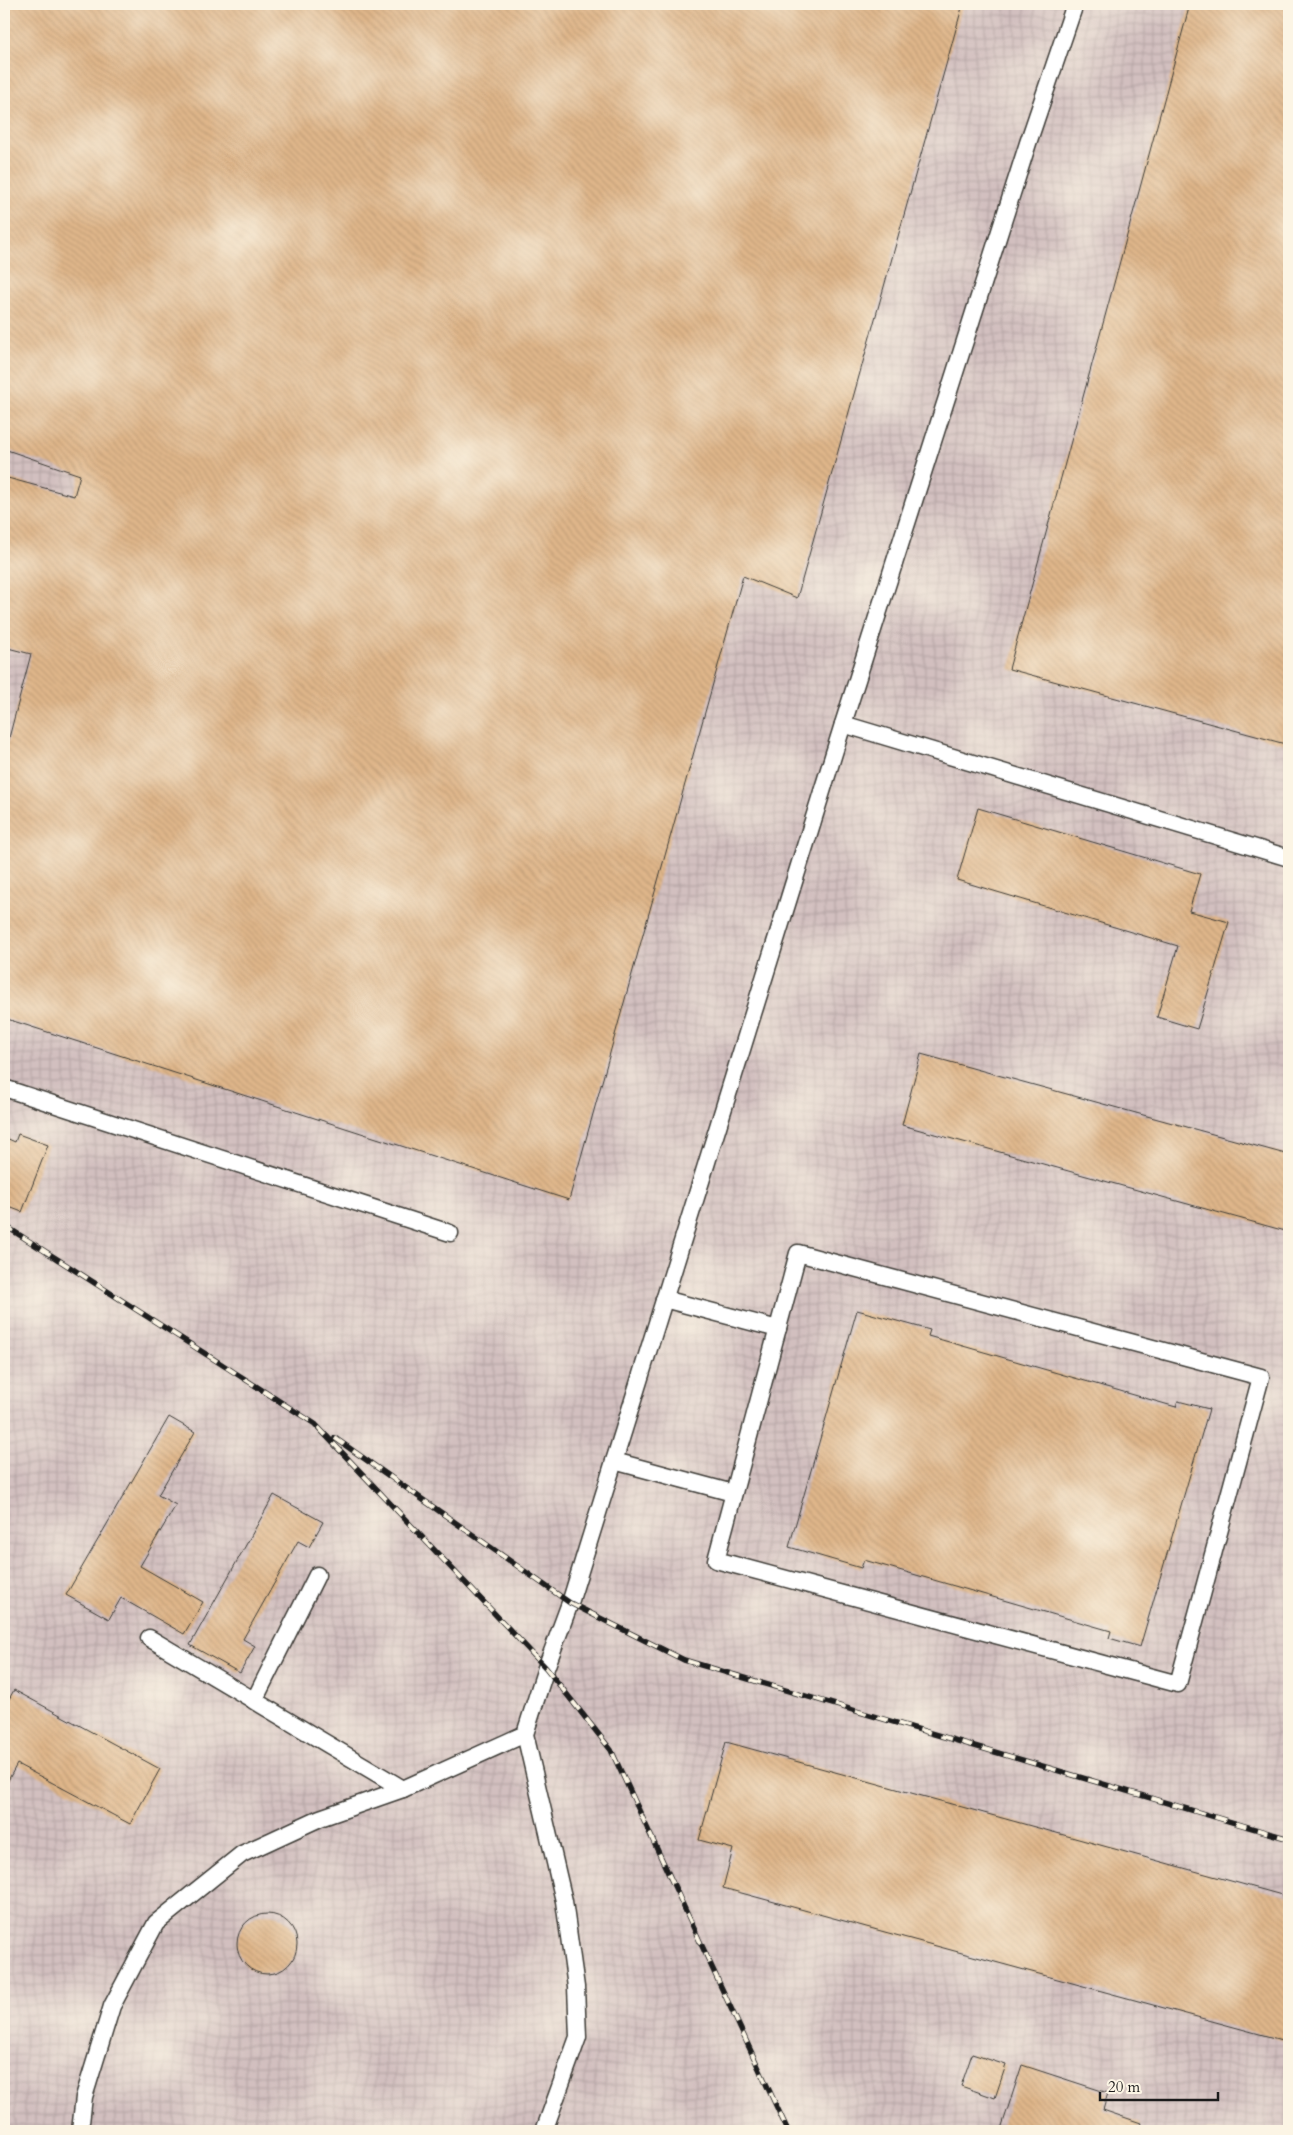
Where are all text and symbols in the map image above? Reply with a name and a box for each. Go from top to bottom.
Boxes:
scale bar [1100,2070,1218,2102]
text: 20 m [1108,2077,1140,2097]

